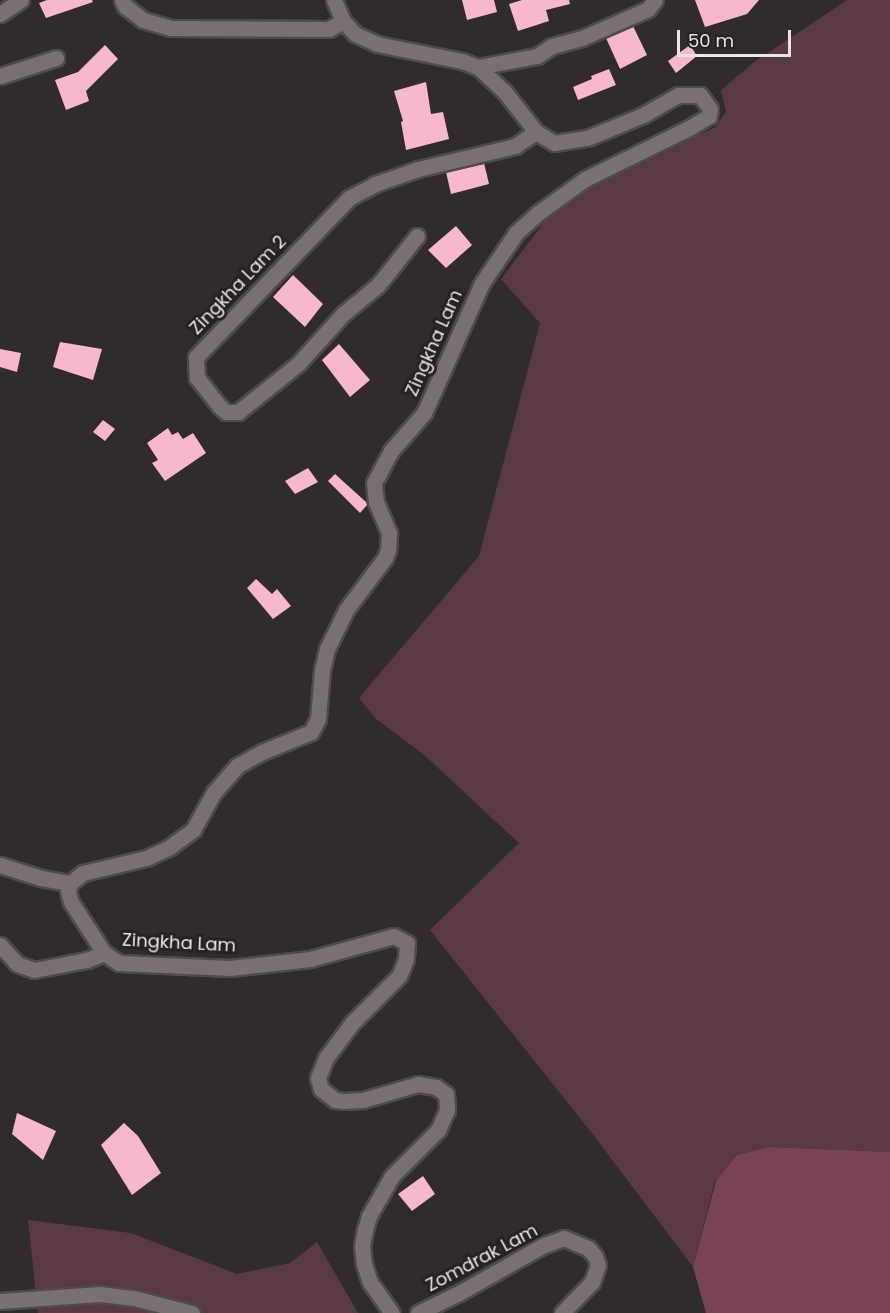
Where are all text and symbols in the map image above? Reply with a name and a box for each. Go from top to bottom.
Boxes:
scale bar [680,18,794,56]
text: 50 m [688,28,734,53]
street label: Zingkha Lam 2 [185,231,291,339]
street label: Zingkha Lam [401,286,467,400]
street label: Zingkha Lam [121,929,237,957]
street label: Zomdrak Lam [422,1219,542,1297]

